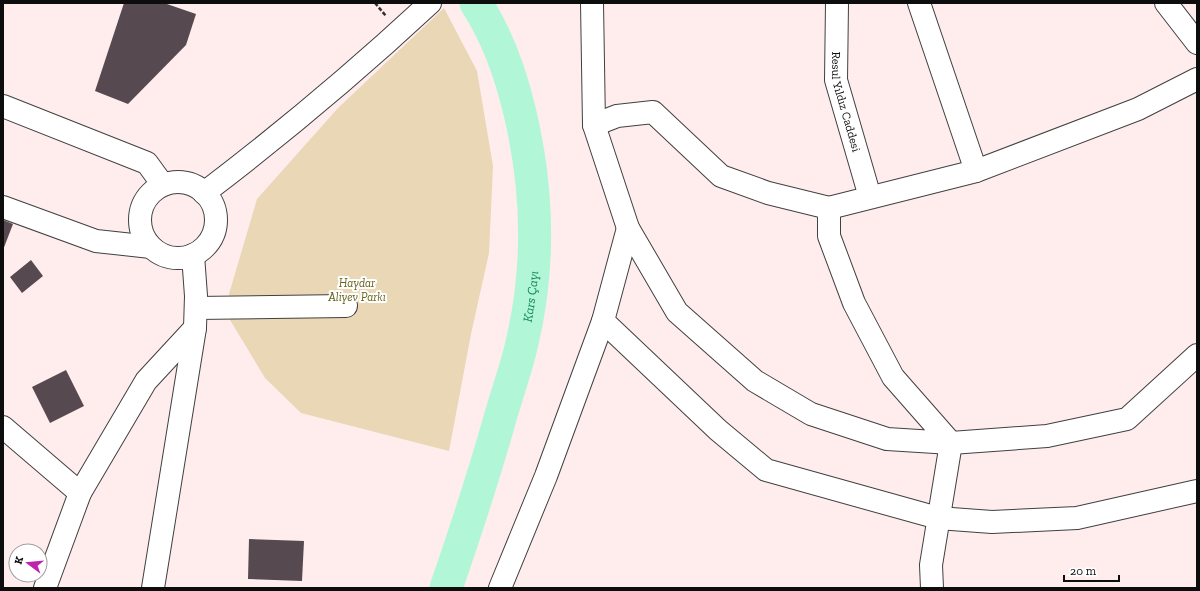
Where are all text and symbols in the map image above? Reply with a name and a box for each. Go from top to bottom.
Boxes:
street label: Resul Yıldız Caddesi [829,51,864,154]
water label: Kars Çayı [519,270,541,323]
park label: Haydar Aliyev Parkı [327,276,386,304]
north arrow [8,543,48,583]
text: K [12,554,26,566]
scale bar [1064,557,1119,583]
text: 20 m [1070,564,1097,578]

